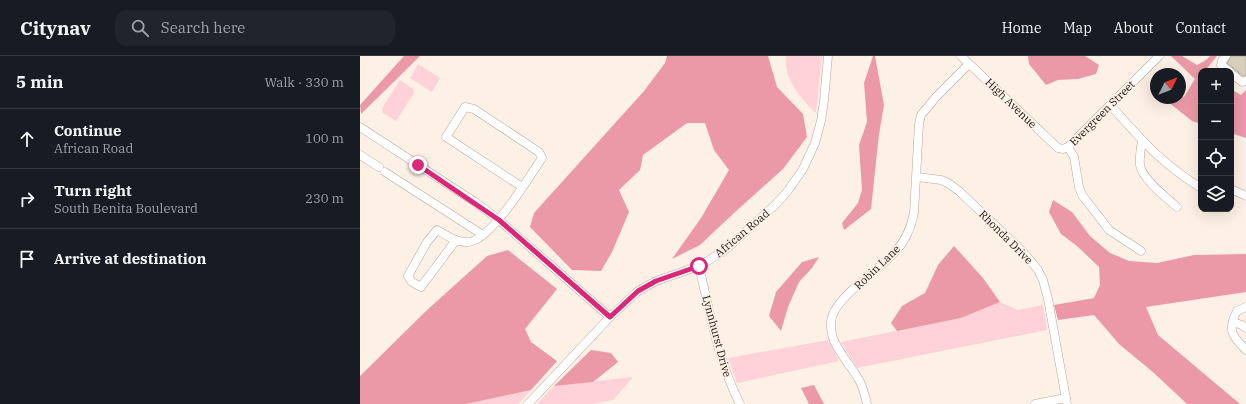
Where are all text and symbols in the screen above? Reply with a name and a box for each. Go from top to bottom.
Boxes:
search box [115,10,395,46]
text: Citynav [20,16,91,40]
icon: search [129,17,151,39]
text: Search here [161,18,245,37]
text: Home [1002,19,1041,37]
text: Map [1063,19,1092,37]
text: About [1114,19,1153,37]
text: Contact [1175,19,1226,37]
north arrow [1150,68,1186,104]
map controls [1198,68,1234,212]
button: + [1198,68,1234,104]
text: 5 min [16,71,64,93]
text: Walk · 330 m [265,74,344,91]
street label: High Avenue [982,75,1040,131]
street label: Evergreen Street [1066,77,1138,149]
button: − [1198,104,1234,140]
text: Continue [54,121,121,140]
icon: ahead [16,128,38,150]
text: 100 m [305,130,344,147]
text: African Road [54,140,133,157]
button: locate [1198,140,1234,176]
route end [409,156,427,174]
button: layers [1198,176,1234,212]
text: Turn right [54,181,132,200]
icon: right [16,188,38,210]
text: 230 m [305,190,344,207]
text: South Benita Boulevard [54,200,198,217]
street label: African Road [712,206,772,260]
street label: Rhonda Drive [976,207,1036,267]
street label: Robin Lane [851,242,903,292]
icon: arrive [16,248,38,270]
text: Arrive at destination [54,249,206,268]
route start [690,257,708,275]
street label: Lynnhurst Drive [699,294,735,379]

